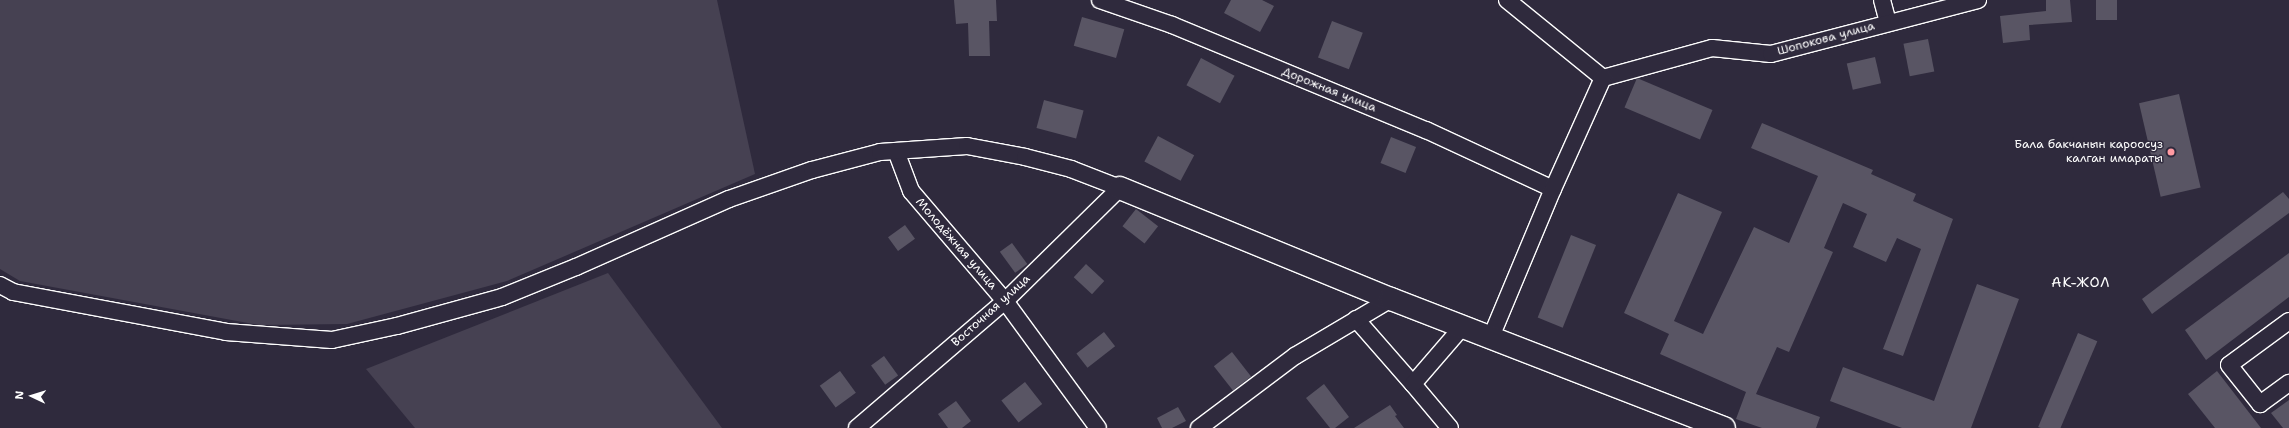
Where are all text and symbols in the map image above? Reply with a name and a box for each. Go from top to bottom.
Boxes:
street label: Шопокова улица [1776,19,1876,59]
street label: Дорожная улица [1280,65,1378,115]
place label: Бала бакчанын кароосуз калган имараты [2014,138,2163,166]
marker: Бала бакчанын кароосуз калган имараты [2166,147,2176,157]
street label: Молодёжная улица [912,195,1000,293]
street label: Восточная улица [949,272,1033,350]
district label: АК-ЖОЛ [2051,274,2111,290]
north arrow [12,376,52,416]
text: N [12,390,27,400]

